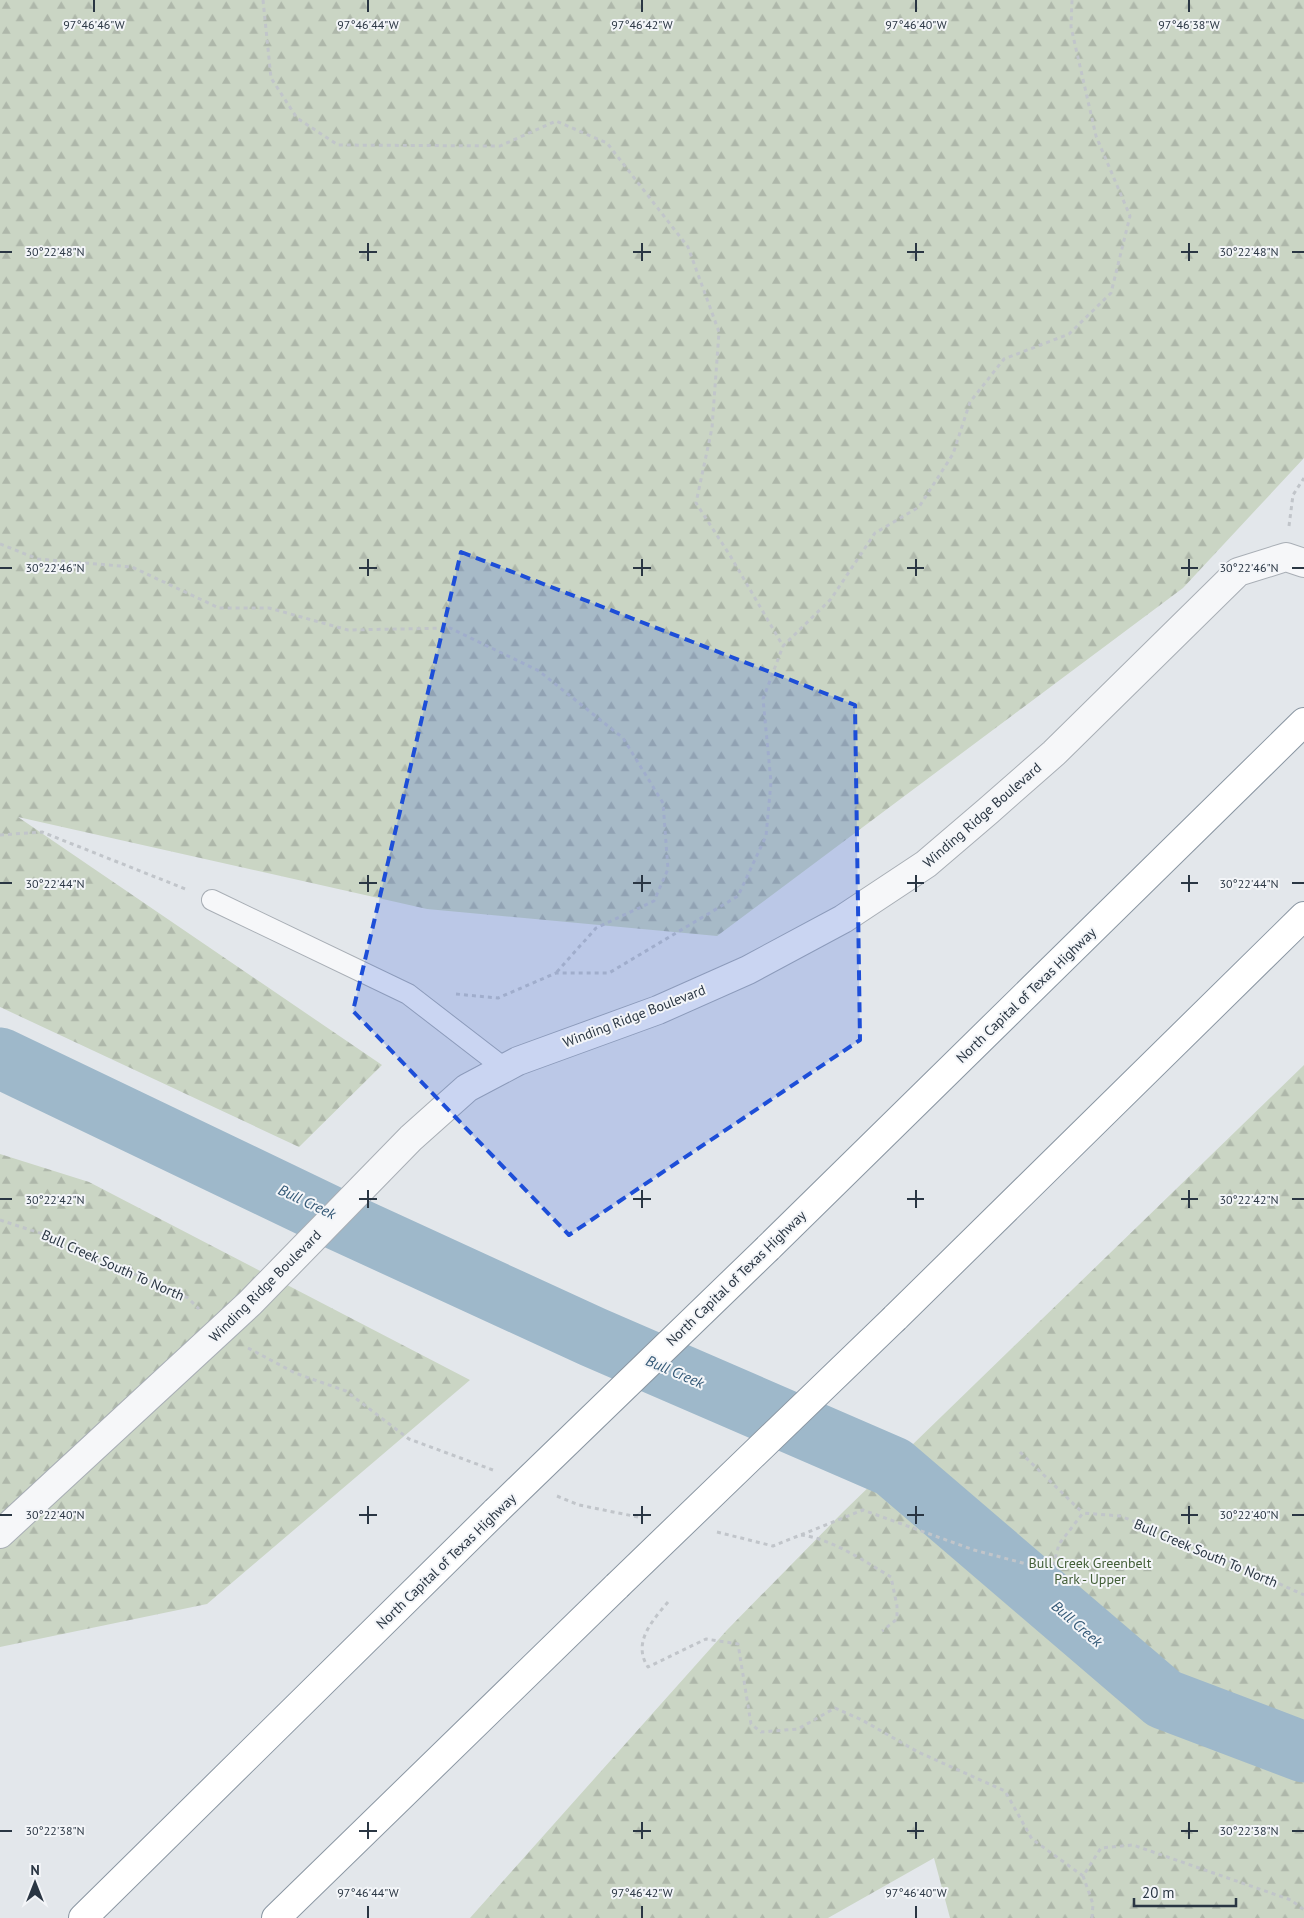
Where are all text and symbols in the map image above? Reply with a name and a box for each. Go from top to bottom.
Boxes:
text: 97°46'46"W [63,17,125,32]
text: 97°46'44"W [337,17,399,32]
text: 97°46'42"W [611,17,673,32]
text: 97°46'40"W [885,17,947,32]
text: 97°46'38"W [1158,17,1220,32]
text: 30°22'48"N [25,244,85,259]
text: 30°22'48"N [1219,244,1279,259]
text: 30°22'46"N [25,560,85,575]
text: 30°22'46"N [1219,560,1279,575]
street label: Winding Ridge Boulevard [919,759,1045,871]
text: 30°22'44"N [25,876,85,891]
text: 30°22'44"N [1219,876,1279,891]
street label: North Capital of Texas Highway [952,923,1100,1067]
street label: Winding Ridge Boulevard [560,980,708,1052]
water label: Bull Creek [275,1180,340,1224]
text: 30°22'42"N [25,1192,85,1207]
text: 30°22'42"N [1219,1192,1279,1207]
street label: North Capital of Texas Highway [662,1206,810,1350]
street label: Bull Creek South To North [39,1225,187,1305]
street label: Winding Ridge Boulevard [205,1226,325,1346]
water label: Bull Creek [643,1351,708,1393]
street label: North Capital of Texas Highway [372,1489,520,1633]
text: 30°22'40"N [25,1507,85,1522]
text: 30°22'40"N [1219,1507,1279,1522]
street label: Bull Creek South To North [1132,1515,1280,1591]
park label: Bull Creek Greenbelt Park - Upper [1029,1554,1152,1588]
water label: Bull Creek [1048,1596,1108,1652]
text: 30°22'38"N [25,1823,85,1838]
text: 30°22'38"N [1219,1823,1279,1838]
north arrow [10,1858,60,1908]
text: N [30,1861,40,1879]
scale bar [1134,1876,1236,1908]
text: 20 m [1142,1883,1175,1902]
text: 97°46'44"W [337,1885,399,1900]
text: 97°46'42"W [611,1885,673,1900]
text: 97°46'40"W [885,1885,947,1900]

